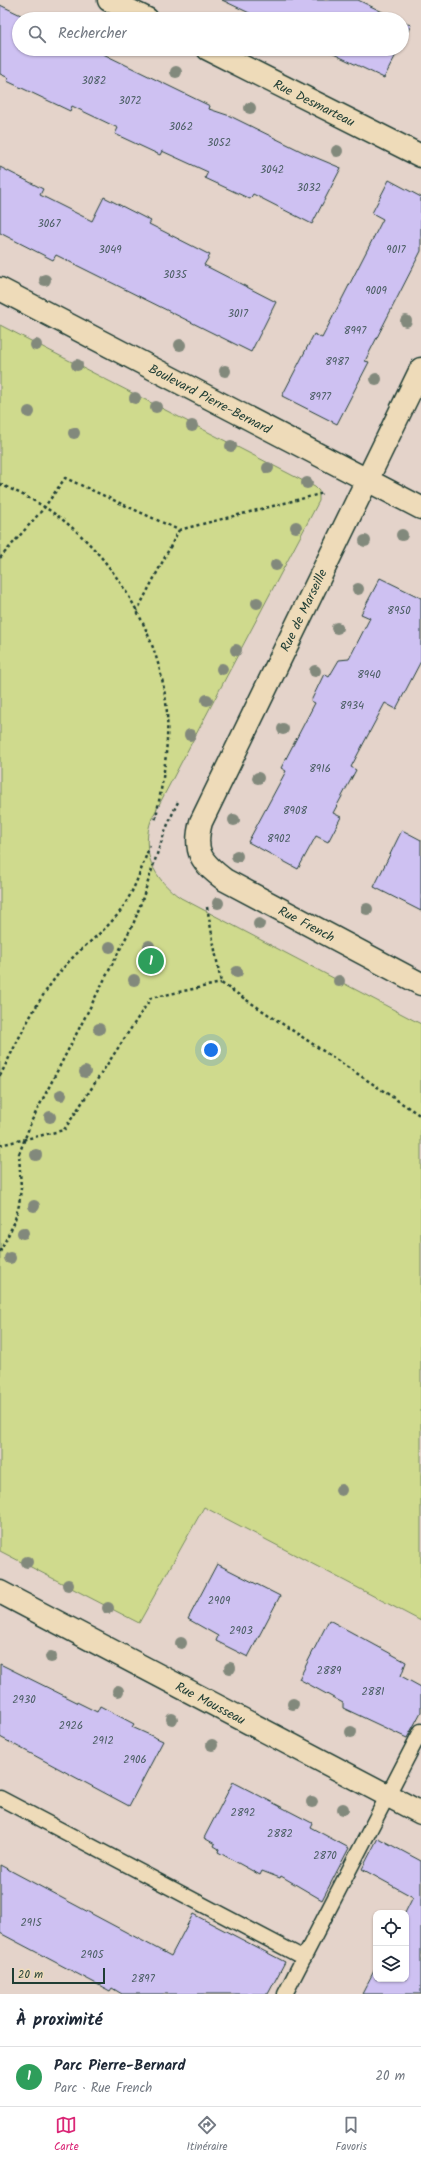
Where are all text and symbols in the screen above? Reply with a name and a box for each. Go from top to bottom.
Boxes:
search box [12,12,409,56]
text: Rechercher [58,22,126,46]
icon: search [26,23,48,45]
house number: 3082 [82,72,106,90]
street label: Rue Desmarteau [269,74,359,133]
house number: 3072 [118,92,142,110]
house number: 3062 [169,118,193,136]
house number: 3052 [207,134,231,152]
house number: 3042 [260,161,284,179]
house number: 3032 [297,179,321,197]
house number: 3067 [38,215,61,233]
house number: 3049 [98,241,122,259]
house number: 9017 [386,241,407,259]
house number: 3035 [163,266,188,284]
house number: 9009 [365,282,387,300]
house number: 3017 [228,305,249,323]
house number: 8997 [344,322,367,340]
house number: 8987 [325,353,350,371]
street label: Boulevard Pierre-Bernard [144,359,275,441]
house number: 8977 [309,388,332,406]
street label: Rue de Marseille [275,566,334,656]
house number: 8950 [387,602,411,620]
house number: 8940 [357,666,381,684]
house number: 8934 [340,697,364,715]
house number: 8916 [309,760,331,778]
house number: 8908 [283,802,307,820]
house number: 8902 [267,830,291,848]
street label: Rue French [274,901,338,948]
pin: 1 [138,946,164,976]
your location [201,1040,221,1060]
house number: 2909 [208,1592,231,1610]
house number: 2903 [229,1622,253,1640]
house number: 2889 [316,1662,342,1680]
street label: Rue Mousseau [171,1677,250,1731]
house number: 2881 [361,1683,385,1701]
house number: 2930 [12,1691,36,1709]
house number: 2926 [59,1717,83,1735]
house number: 2912 [92,1732,114,1750]
house number: 2906 [123,1751,147,1769]
house number: 2892 [231,1804,255,1822]
house number: 2882 [267,1825,293,1843]
house number: 2870 [313,1847,337,1865]
map controls [373,1910,409,1982]
button: locate [373,1910,409,1946]
house number: 2915 [20,1914,43,1932]
house number: 2905 [80,1946,105,1964]
button: layers [373,1946,409,1982]
scale bar [12,1966,105,1985]
text: 20 m [18,1966,43,1984]
house number: 2897 [131,1970,156,1988]
text: À proximité [16,2007,103,2034]
text: Parc Pierre-Bernard [54,2054,186,2078]
text: 1 [27,2066,31,2087]
text: 20 m [375,2066,405,2087]
text: Parc · Rue French [54,2078,152,2099]
tab: Carte [54,2114,79,2156]
tab: Itinéraire [187,2114,228,2156]
tab: Favoris [336,2114,367,2156]

